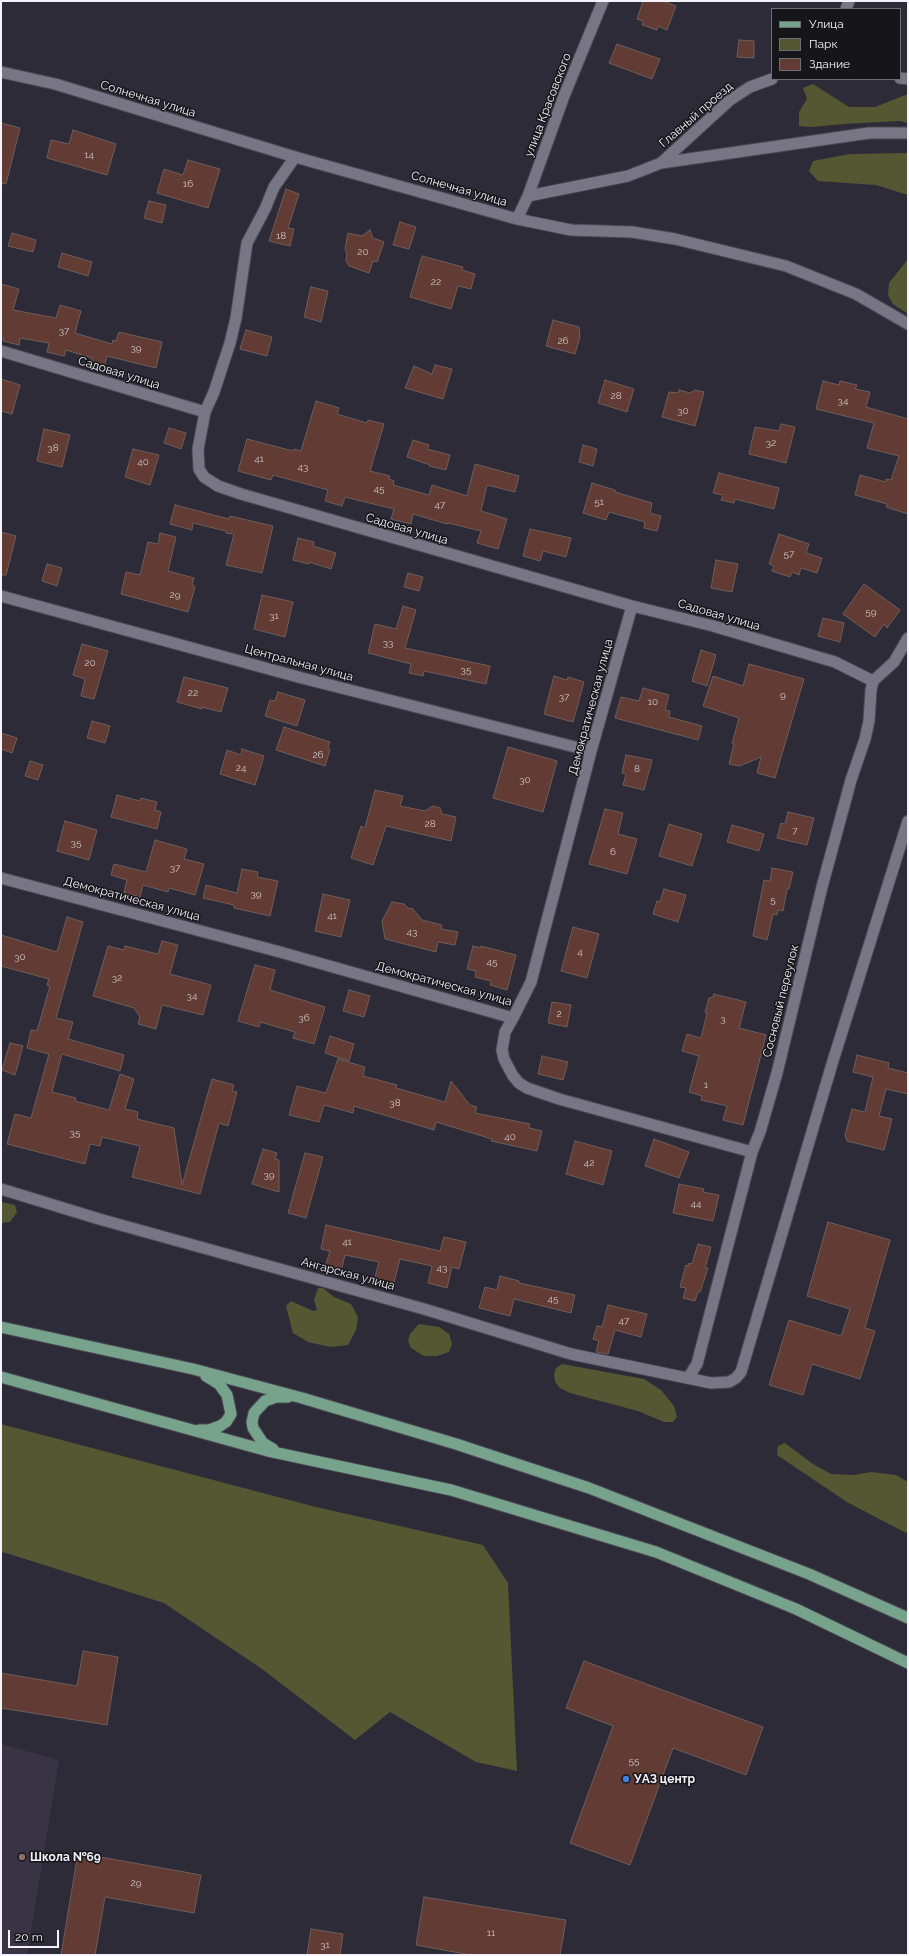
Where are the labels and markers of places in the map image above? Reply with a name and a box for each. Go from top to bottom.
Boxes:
place label: УАЗ центр [634,1772,695,1786]
marker: УАЗ центр [621,1774,631,1784]
place label: Школа №69 [30,1850,101,1864]
marker: Школа №69 [17,1852,27,1862]

